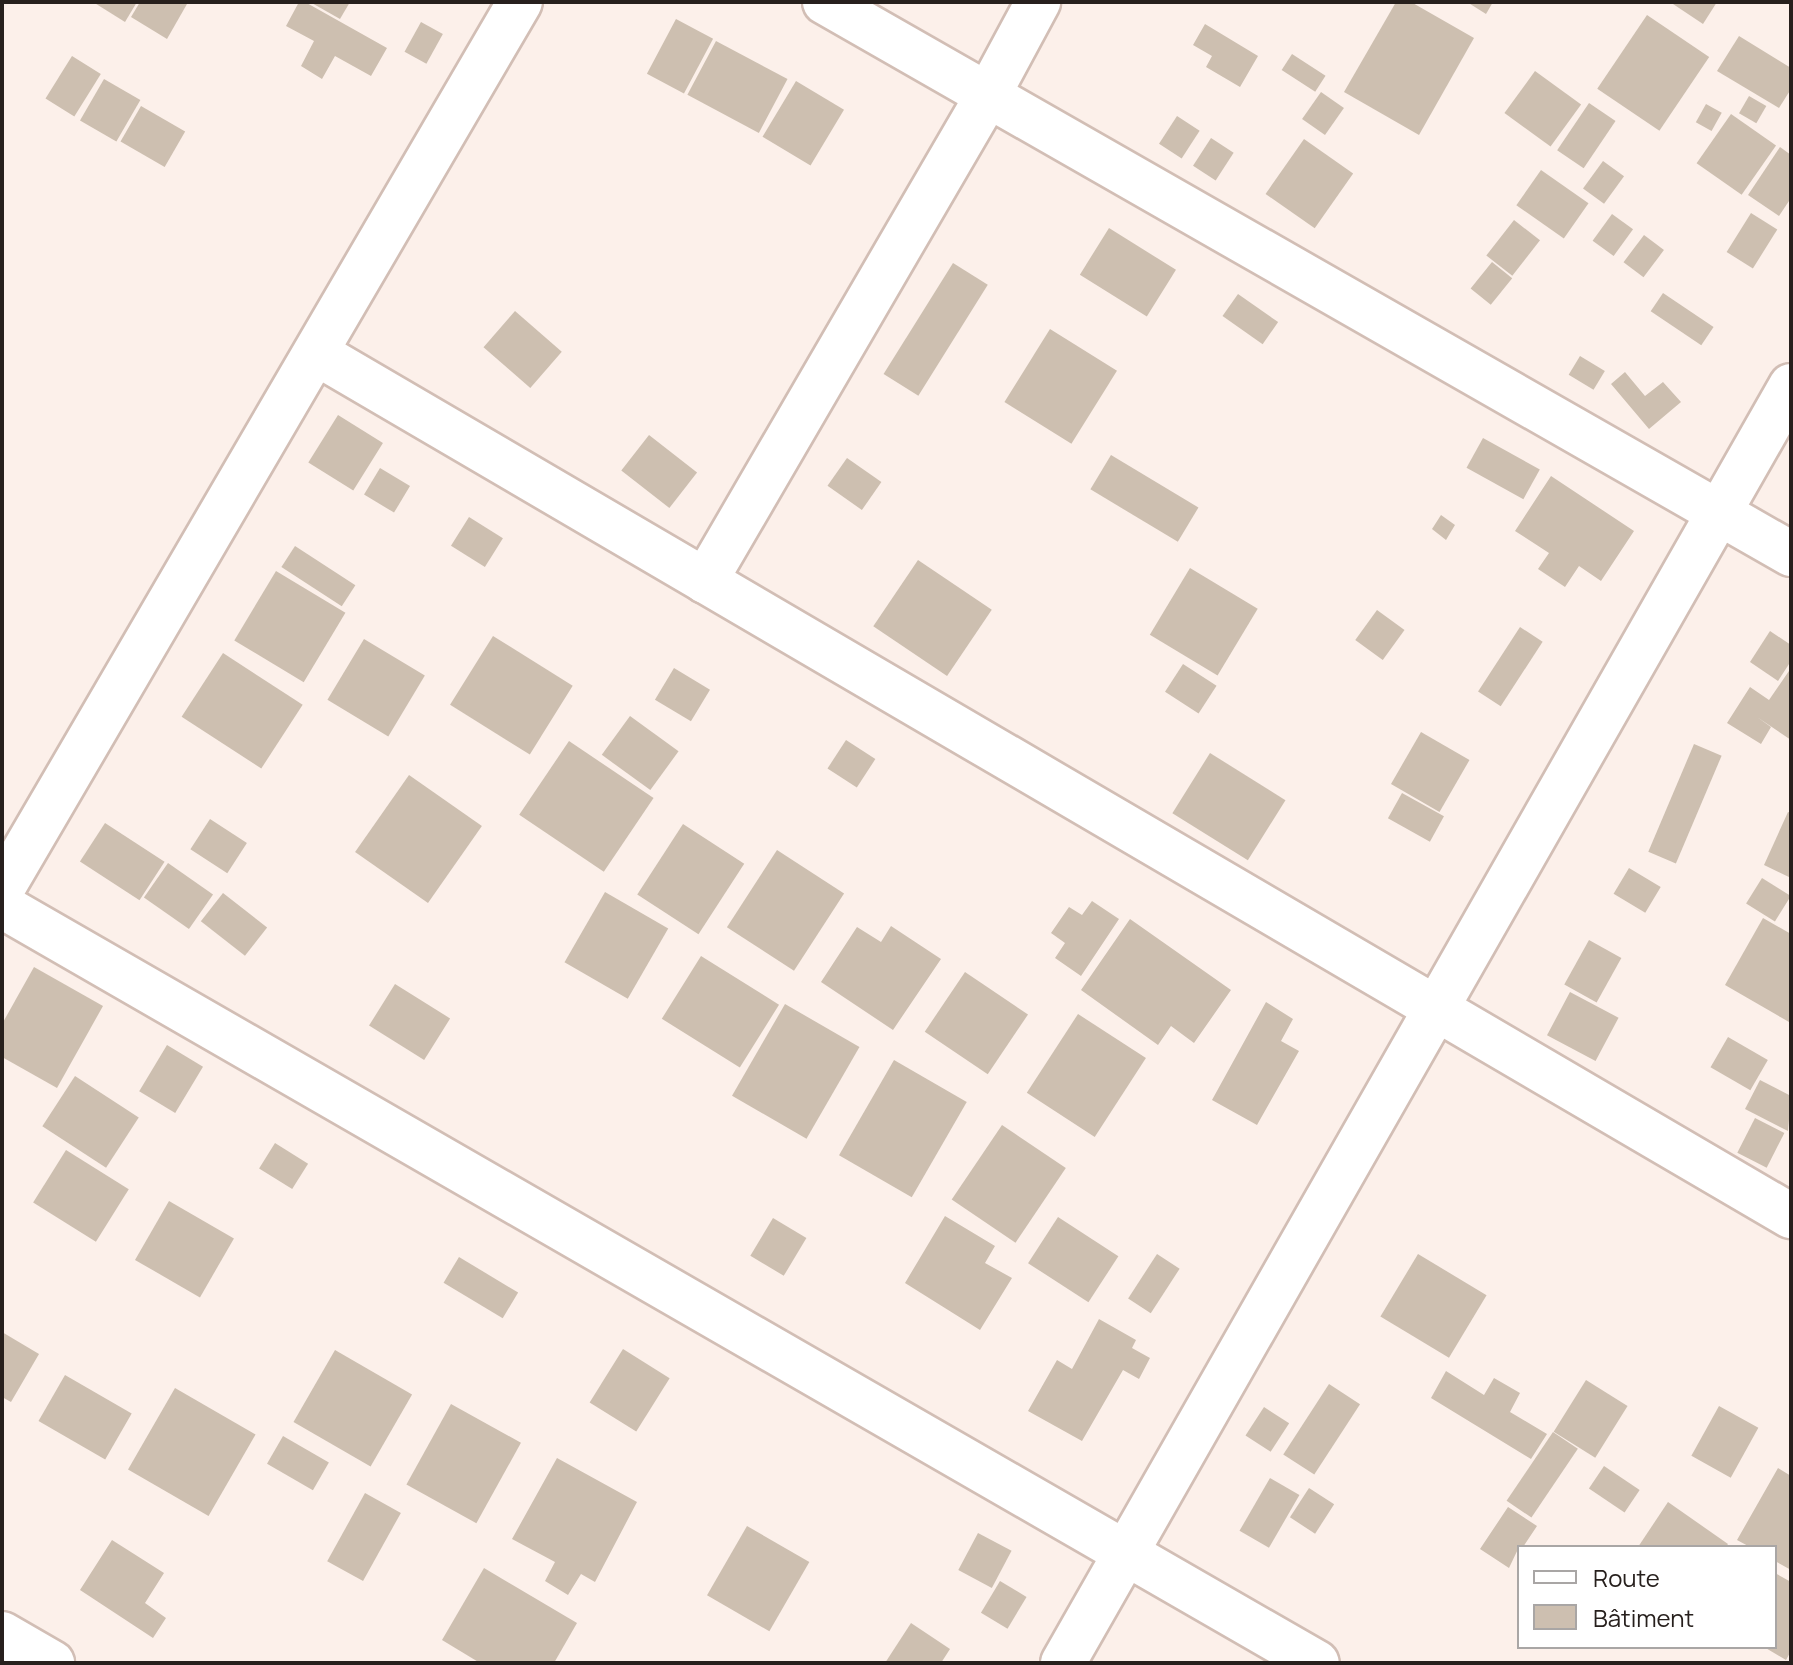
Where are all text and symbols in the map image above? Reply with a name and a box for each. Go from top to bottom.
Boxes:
legend [1517,1545,1777,1649]
text: Route [1593,1561,1660,1594]
text: Bâtiment [1593,1601,1694,1634]

